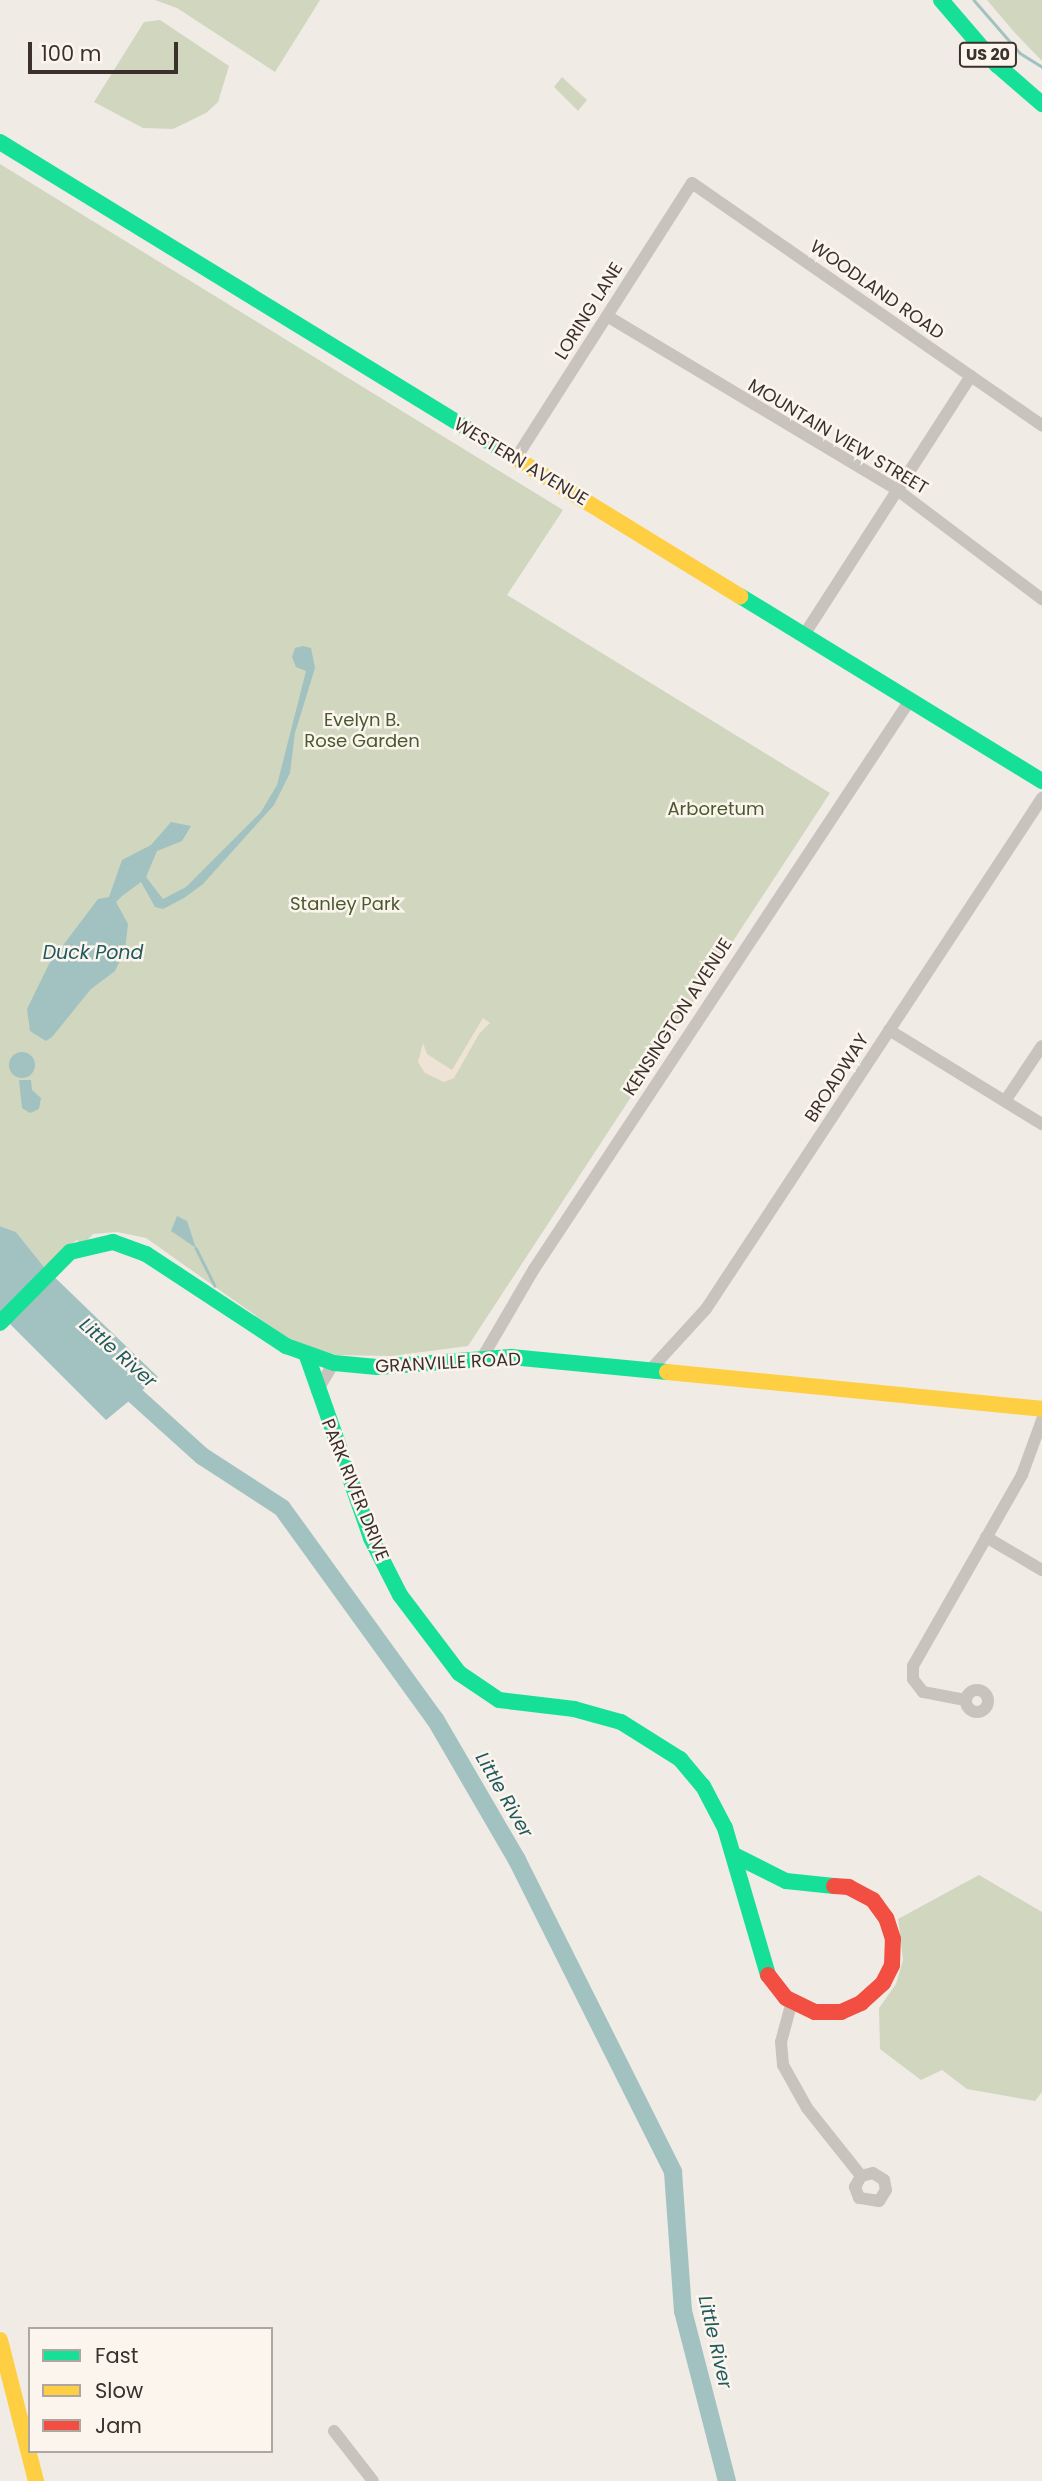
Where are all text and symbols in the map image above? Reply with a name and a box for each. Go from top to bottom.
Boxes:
scale bar [32,28,182,72]
text: 100 m [41,39,101,68]
road number: US 20 [958,42,1018,68]
street label: WOODLAND ROAD [806,236,948,344]
street label: LORING LANE [551,258,627,364]
street label: MOUNTAIN VIEW STREET [744,375,932,499]
street label: WESTERN AVENUE [450,414,592,510]
park label: Evelyn B. Rose Garden [304,710,420,752]
park label: Arboretum [667,798,765,820]
park label: Stanley Park [290,893,400,915]
street label: KENSINGTON AVENUE [619,934,737,1100]
water label: Duck Pond [43,942,143,964]
street label: BROADWAY [800,1030,874,1126]
water label: Little River [75,1313,161,1393]
street label: GRANVILLE ROAD [375,1348,521,1378]
street label: PARK RIVER DRIVE [317,1416,393,1564]
water label: Little River [470,1748,538,1842]
water label: Little River [693,2293,737,2391]
legend [28,2327,273,2453]
text: Fast [95,2341,138,2370]
text: Slow [95,2376,143,2405]
text: Jam [95,2411,142,2440]

